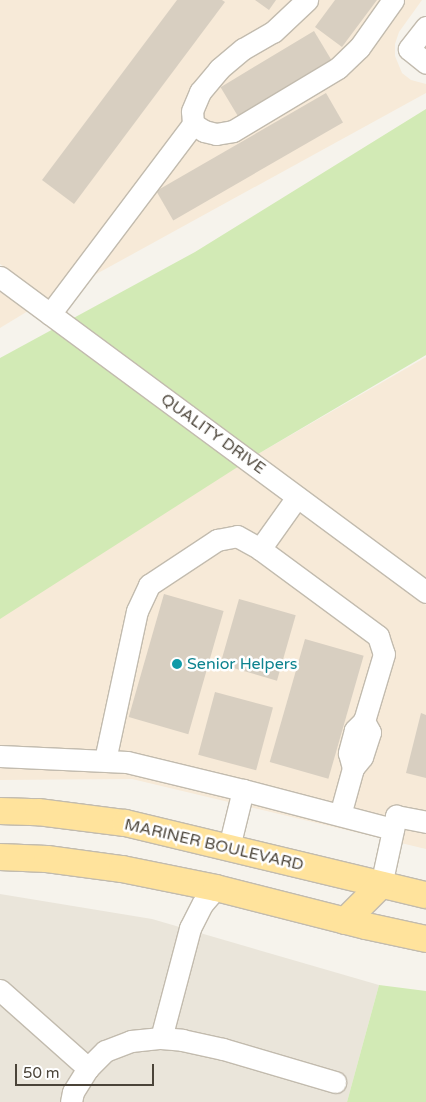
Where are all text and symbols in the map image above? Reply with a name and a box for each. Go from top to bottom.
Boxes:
street label: QUALITY DRIVE [157,390,269,478]
place label: Senior Helpers [187,654,298,674]
marker: Senior Helpers [171,658,183,670]
street label: MARINER BOULEVARD [123,815,305,875]
scale bar [18,1054,156,1086]
text: 50 m [23,1064,60,1082]

